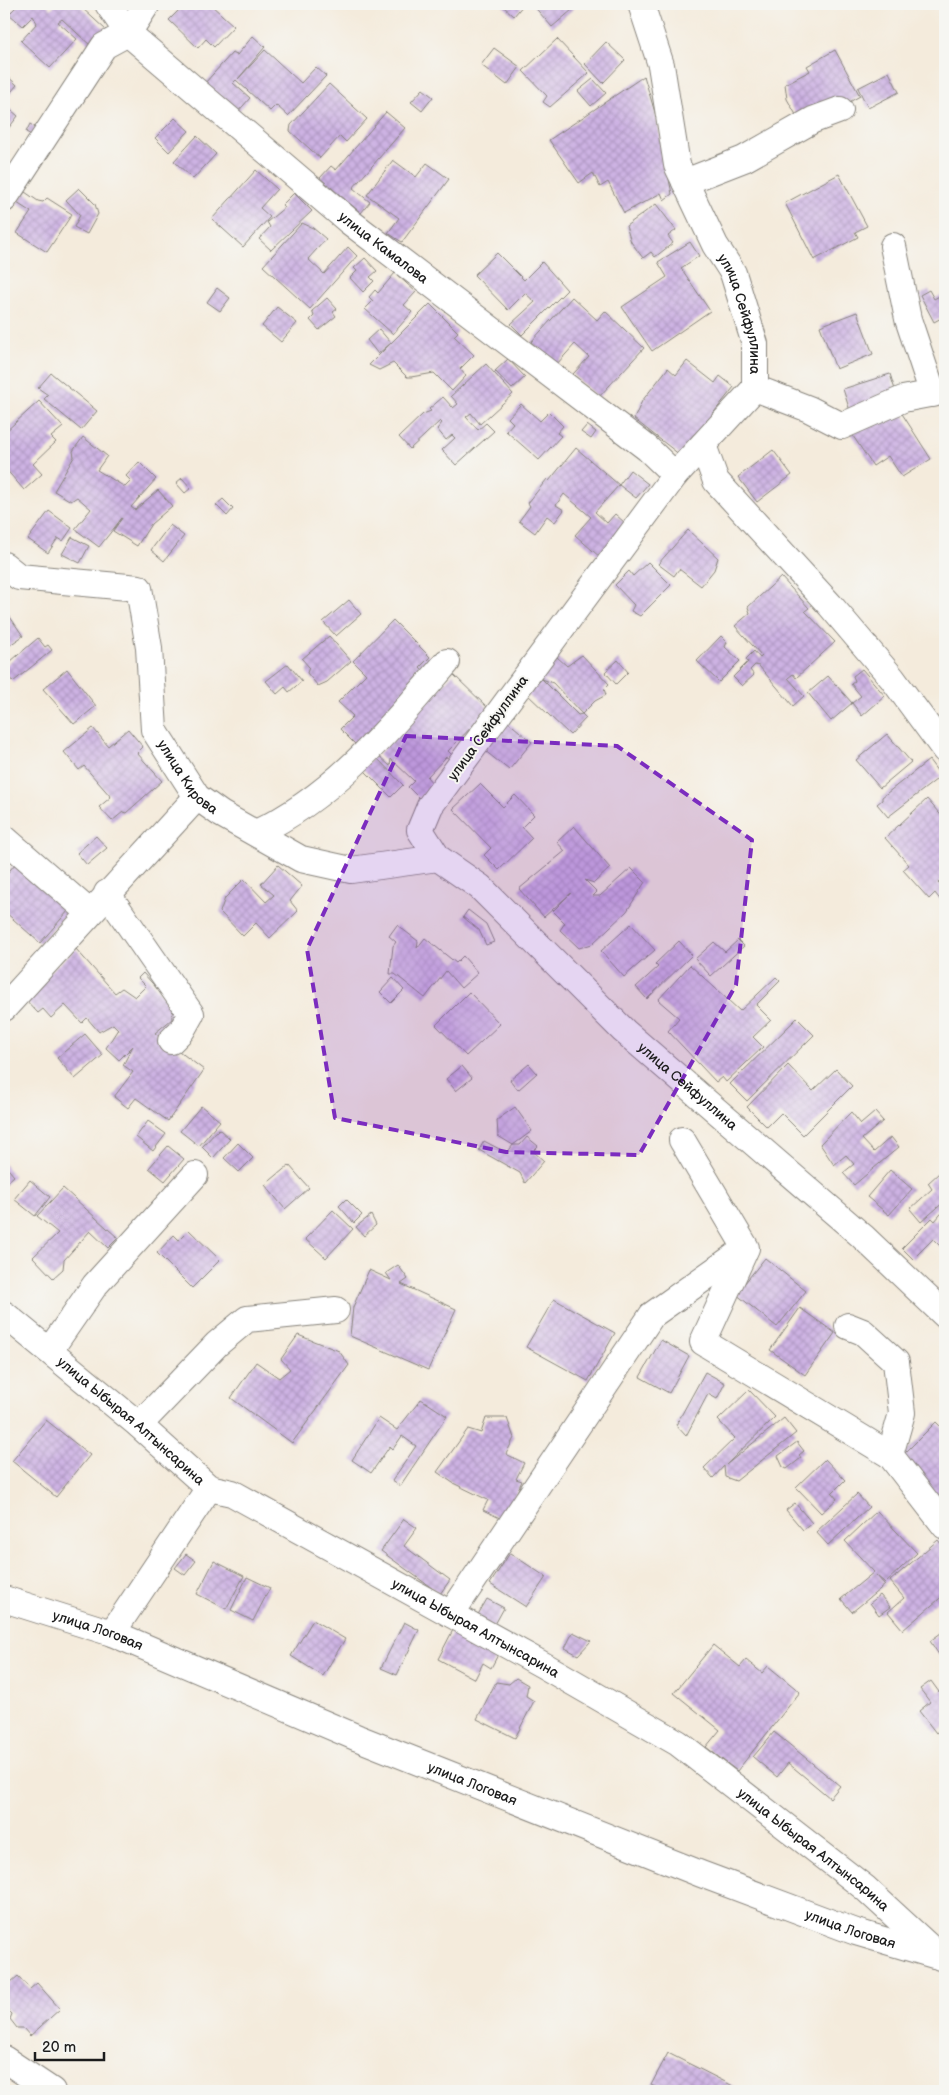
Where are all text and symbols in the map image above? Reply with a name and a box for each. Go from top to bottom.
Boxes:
street label: улица Камалова [335,208,432,288]
street label: улица Сейфуллина [714,250,764,375]
street label: улица Сейфуллина [444,672,532,784]
street label: улица Кирова [154,737,222,818]
street label: улица Сейфуллина [635,1039,742,1134]
street label: улица Ыбырая Алтынсарина [54,1353,209,1489]
street label: улица Ыбырая Алтынсарина [389,1575,563,1681]
street label: улица Логовая [51,1606,146,1654]
street label: улица Логовая [426,1758,520,1809]
street label: улица Ыбырая Алтынсарина [734,1784,893,1915]
street label: улица Логовая [803,1905,898,1952]
scale bar [35,2030,104,2062]
text: 20 m [42,2038,76,2057]

